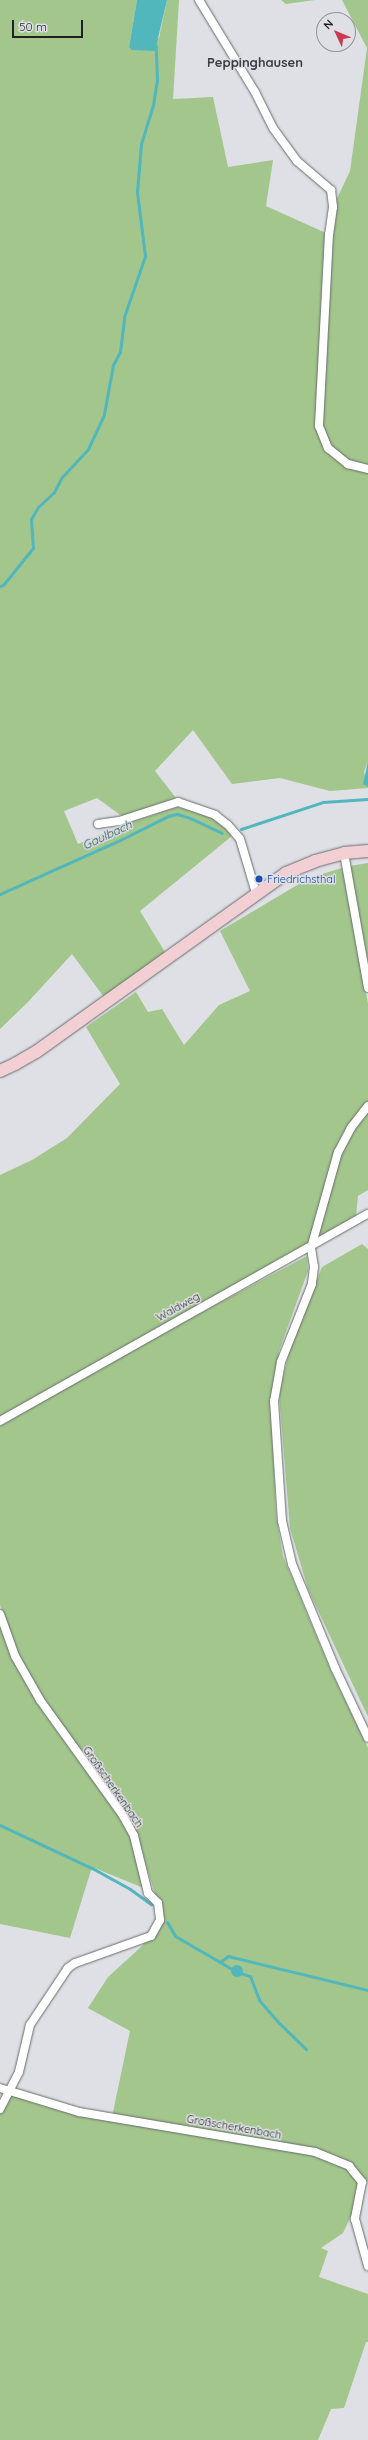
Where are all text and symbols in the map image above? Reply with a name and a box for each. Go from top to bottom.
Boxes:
scale bar [14,12,85,38]
north arrow [316,12,356,52]
text: N [320,17,336,32]
text: 50 m [19,19,47,34]
district label: Peppinghausen [207,54,303,70]
water label: Gaulbach [80,817,134,853]
place label: Friedrichsthal [267,872,335,886]
marker: Friedrichsthal [254,874,264,884]
street label: Waldweg [154,1290,202,1324]
street label: Großscherkenbach [80,1744,146,1830]
street label: Großscherkenbach [186,2112,282,2142]

